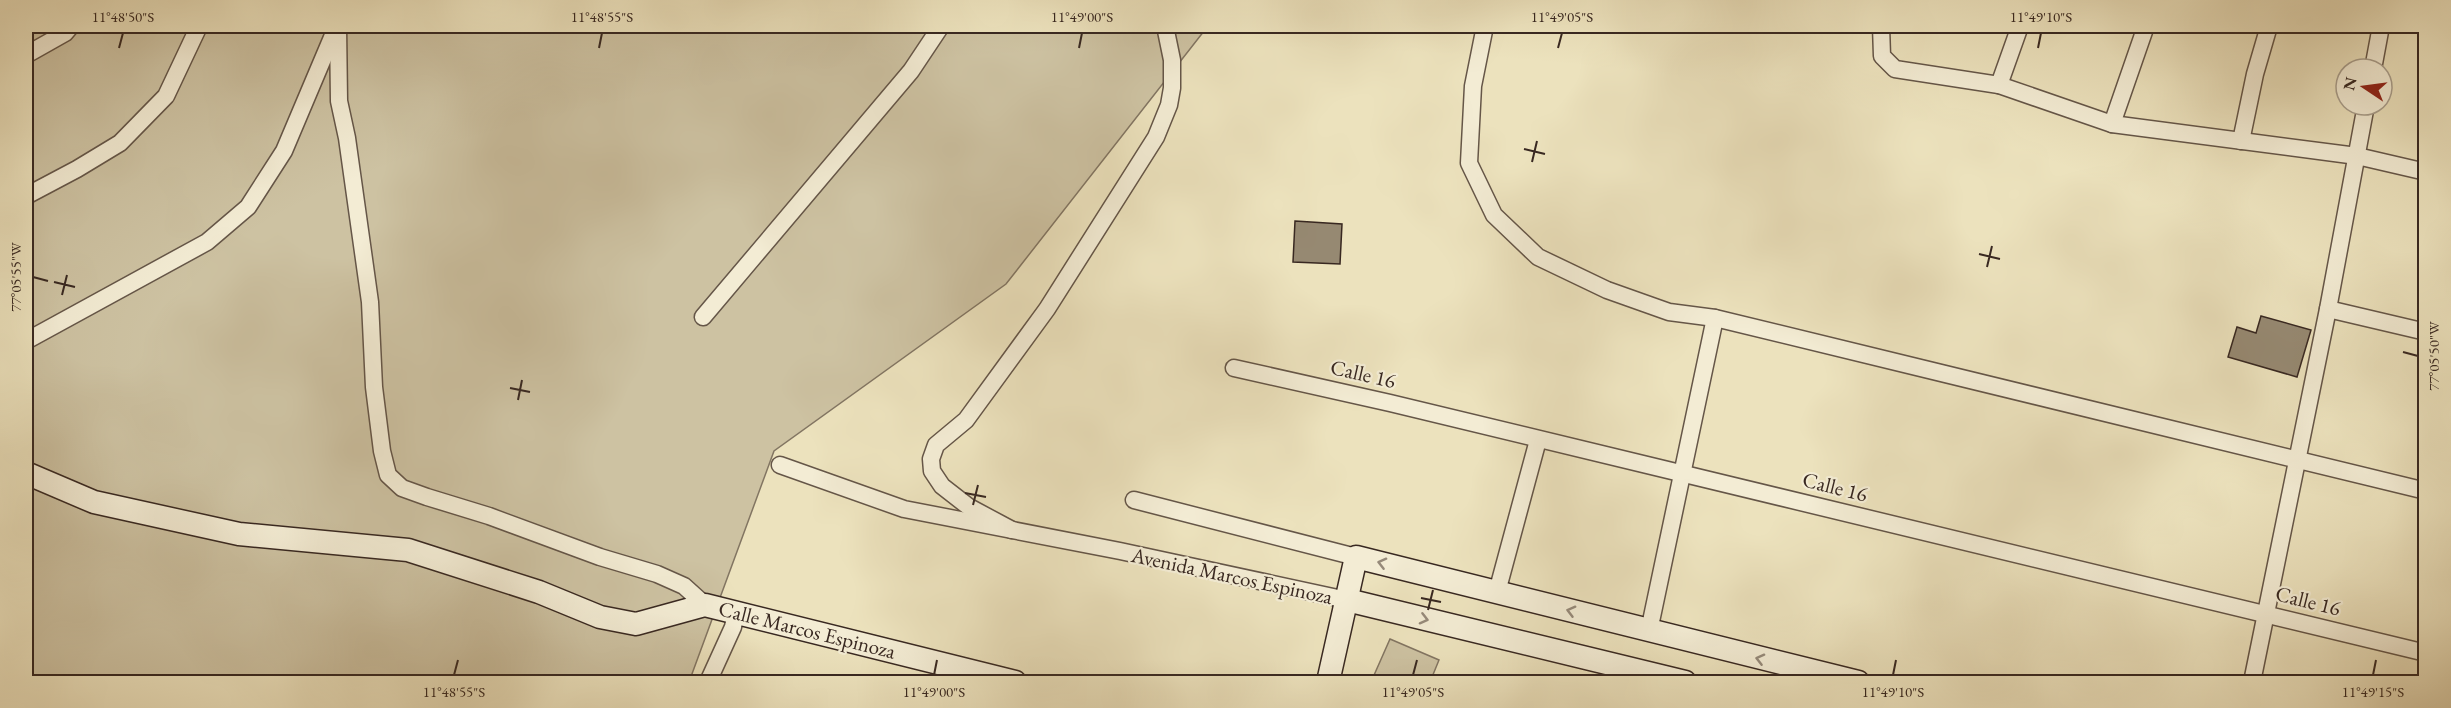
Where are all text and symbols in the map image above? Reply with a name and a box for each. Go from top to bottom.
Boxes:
text: 11°48'50"S [92,7,154,26]
text: 11°48'55"S [571,7,633,26]
text: 11°49'00"S [1051,7,1113,26]
text: 11°49'05"S [1531,7,1593,26]
text: 11°49'10"S [2010,7,2072,26]
north arrow [2334,57,2394,117]
text: N [2338,75,2362,92]
text: 77°05'55"W [6,242,25,312]
text: 77°05'50"W [2424,321,2443,391]
street label: Calle 16 [1328,353,1398,394]
street label: Calle 16 [1800,465,1870,508]
street label: Avenida Marcos Espinoza [1128,541,1336,610]
one-way arrow [1377,558,1387,571]
street label: Calle 16 [2273,579,2343,622]
street label: Calle Marcos Espinoza [716,594,899,665]
one-way arrow [1566,606,1577,618]
one-way arrow [1419,612,1429,625]
one-way arrow [1756,653,1766,666]
text: 11°48'55"S [423,682,485,701]
text: 11°49'00"S [903,682,965,701]
text: 11°49'05"S [1382,682,1444,701]
text: 11°49'10"S [1862,682,1924,701]
text: 11°49'15"S [2342,682,2404,701]

